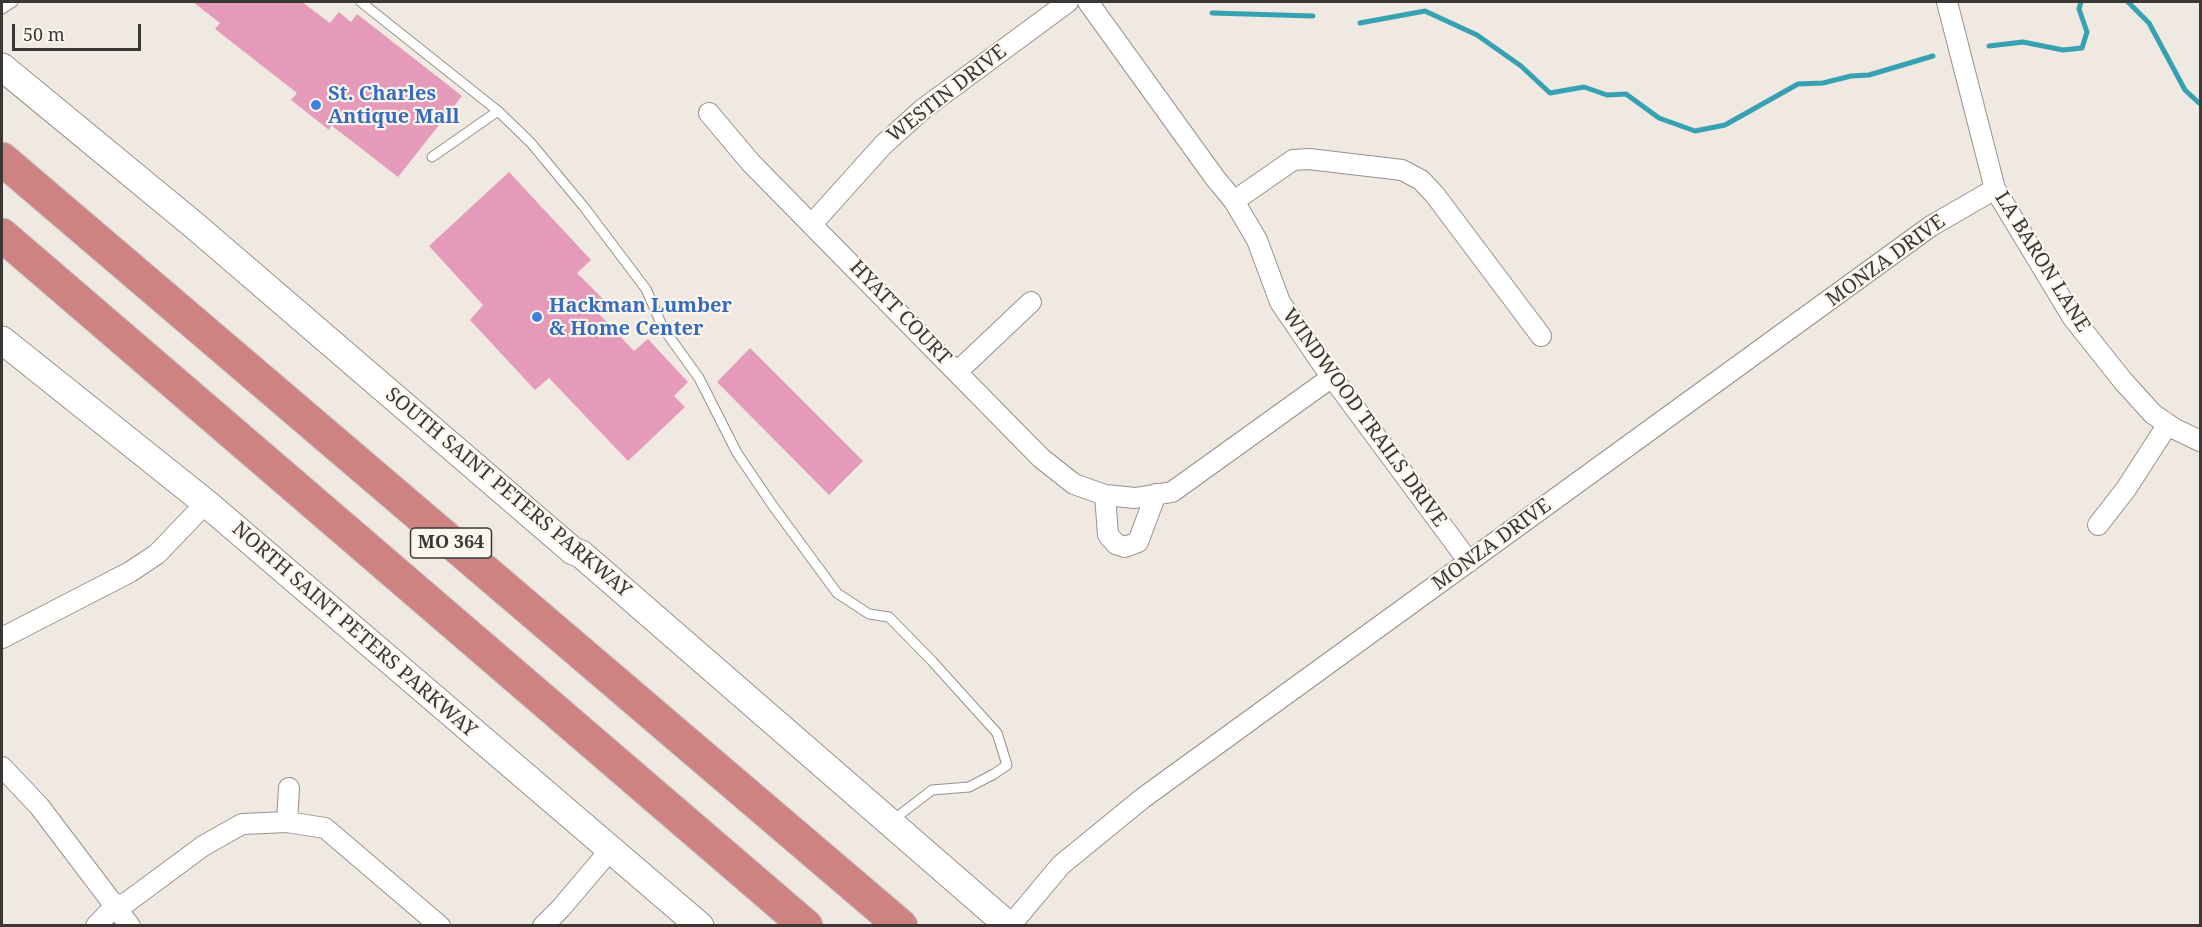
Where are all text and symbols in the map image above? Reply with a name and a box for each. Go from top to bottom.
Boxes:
scale bar [15,12,144,50]
text: 50 m [23,22,65,46]
street label: WESTIN DRIVE [883,40,1011,148]
place label: St. Charles Antique Mall [328,82,460,129]
marker: St. Charles Antique Mall [309,98,323,112]
street label: LA BARON LANE [1989,187,2095,337]
street label: MONZA DRIVE [1822,210,1950,312]
street label: HYATT COURT [844,256,956,370]
place label: Hackman Lumber & Home Center [549,294,732,341]
street label: WINDWOOD TRAILS DRIVE [1277,304,1451,532]
marker: Hackman Lumber & Home Center [530,310,544,324]
street label: SOUTH SAINT PETERS PARKWAY [380,383,636,603]
street label: MONZA DRIVE [1428,494,1556,596]
street label: NORTH SAINT PETERS PARKWAY [227,517,481,743]
road number: MO 364 [410,528,492,558]

